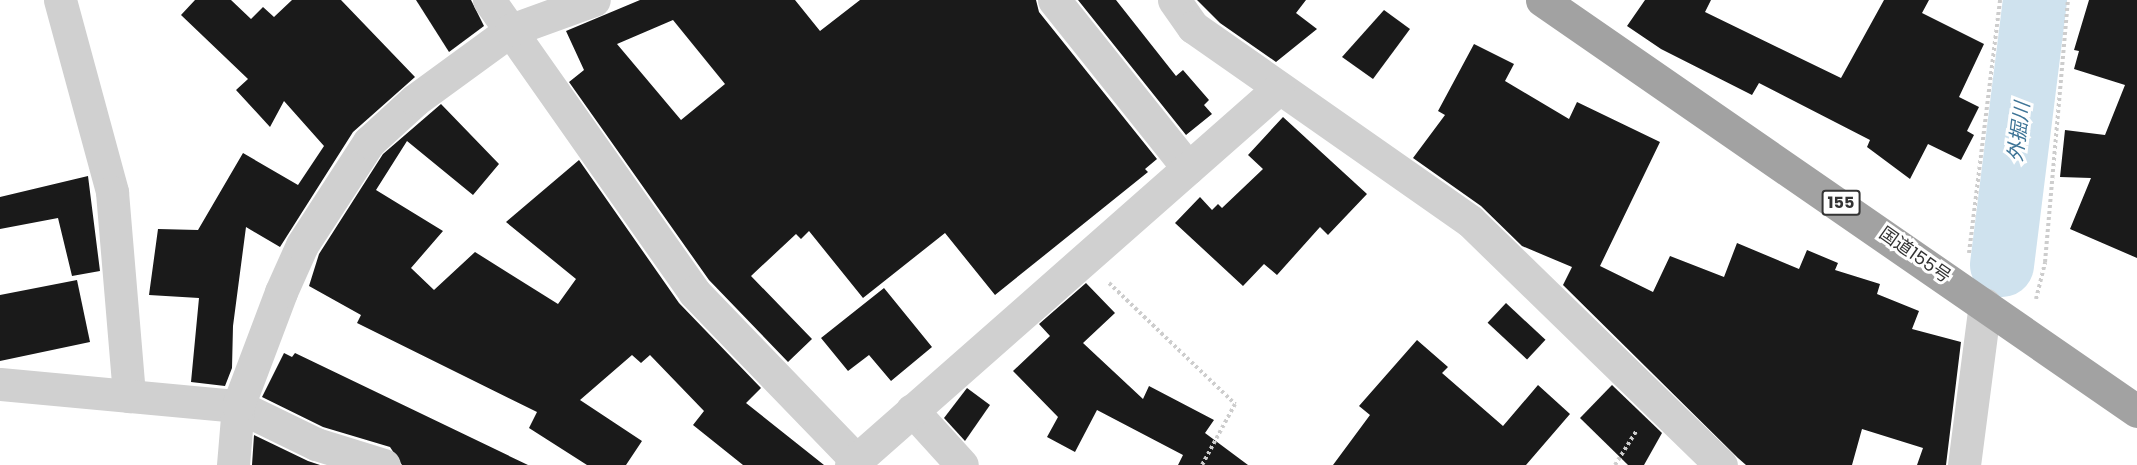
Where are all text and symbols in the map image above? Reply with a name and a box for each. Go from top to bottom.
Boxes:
water label: 外掘川 [2003,101,2035,163]
road number: 155 [1822,190,1860,216]
street label: 国道155号 [1875,223,1955,287]

